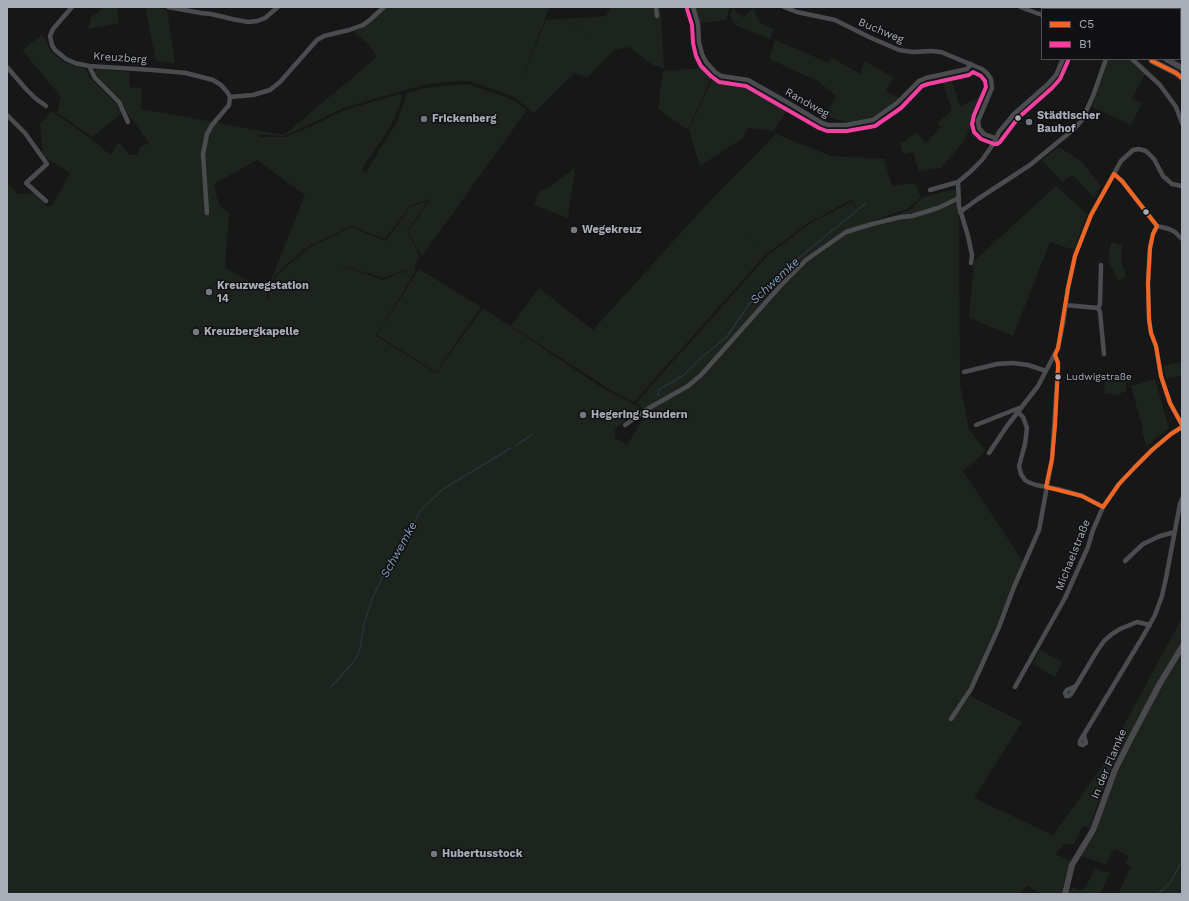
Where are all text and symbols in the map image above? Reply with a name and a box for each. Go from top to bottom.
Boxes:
legend [1041,8,1181,60]
street label: Buchweg [856,16,906,46]
text: C5 [1079,17,1094,31]
text: B1 [1079,37,1092,51]
street label: Kreuzberg [93,50,147,66]
street label: Randweg [783,85,831,121]
place label: Städtischer Bauhof [1037,109,1100,135]
place label: Frickenberg [432,112,496,126]
unlabelled marker [1013,113,1023,123]
marker: Frickenberg [419,114,429,124]
marker: Städtischer Bauhof [1024,117,1034,127]
unlabelled marker [1141,207,1151,217]
place label: Wegekreuz [582,223,642,237]
marker: Wegekreuz [569,225,579,235]
water label: Schwemke [747,255,803,307]
place label: Kreuzwegstation 14 [217,279,309,305]
marker: Kreuzwegstation 14 [204,287,214,297]
place label: Kreuzbergkapelle [204,325,299,339]
marker: Kreuzbergkapelle [191,327,201,337]
place label: Ludwigstraße [1066,371,1132,383]
marker: Ludwigstraße [1053,372,1063,382]
place label: Hegering Sundern [591,408,688,422]
marker: Hegering Sundern [578,410,588,420]
street label: Michaelstraße [1053,518,1093,592]
water label: Schwemke [378,519,420,581]
street label: In der Flamke [1088,727,1130,801]
place label: Hubertusstock [442,847,523,861]
marker: Hubertusstock [429,849,439,859]

